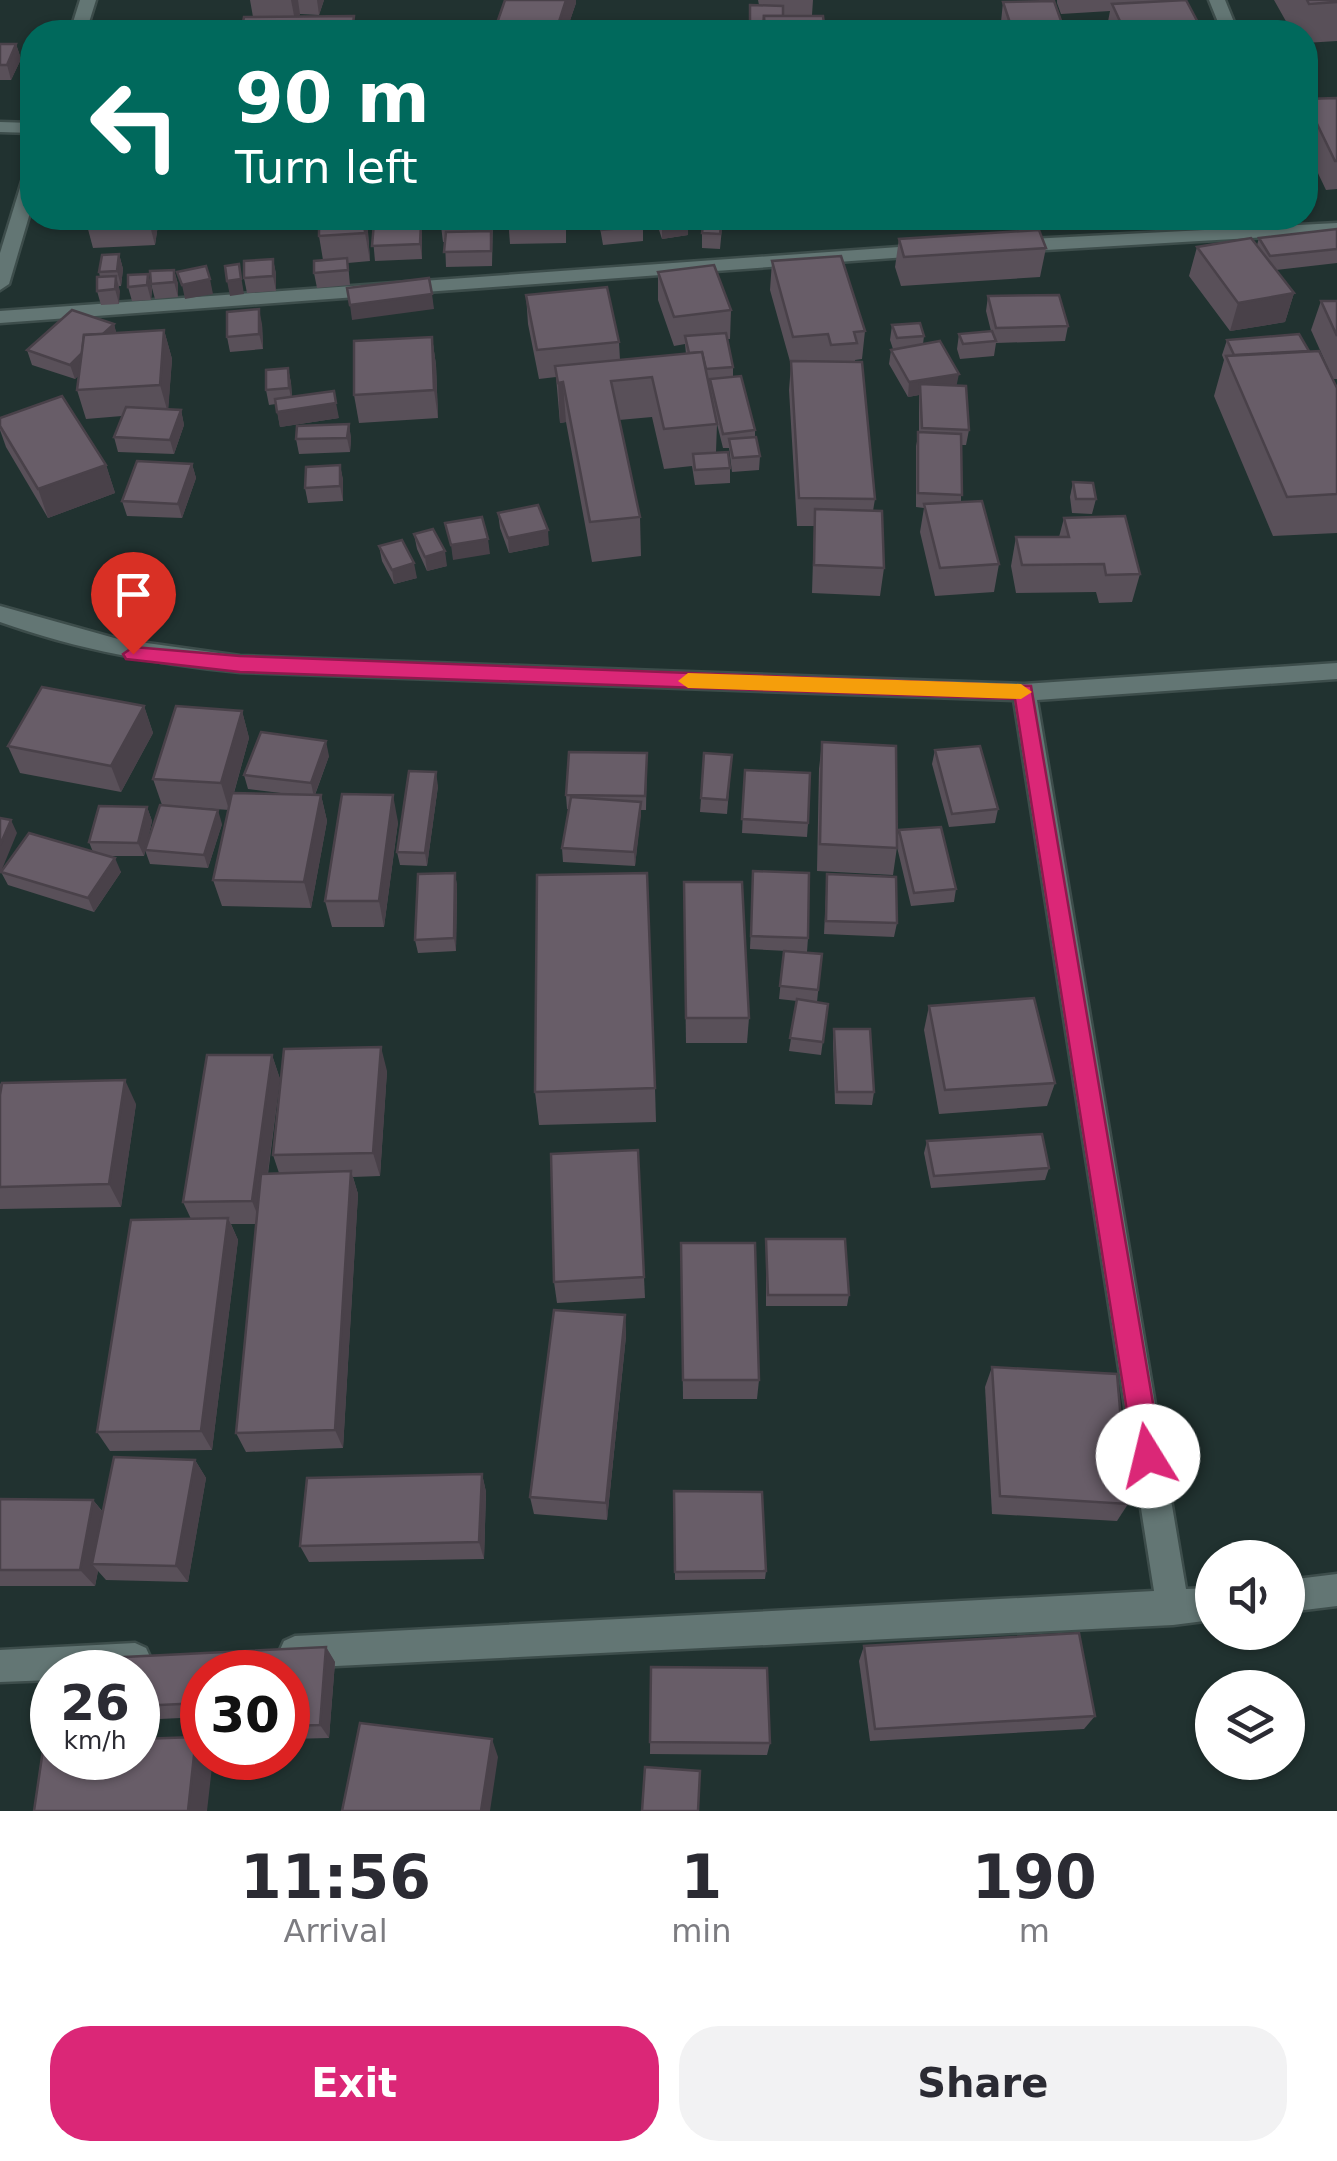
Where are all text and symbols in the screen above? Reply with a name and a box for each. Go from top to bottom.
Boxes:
text: 90 m [235,57,430,139]
icon: left [70,60,200,190]
text: Turn left [235,141,418,194]
pin [91,552,176,655]
icon: arrive [106,567,161,622]
position arrow [1096,1404,1200,1508]
map controls [1195,1540,1305,1780]
button: sound [1195,1540,1305,1650]
speed limit sign: 30 [180,1650,310,1780]
button: layers [1195,1670,1305,1780]
text: 26 [60,1674,130,1732]
text: km/h [63,1726,127,1755]
text: 11:56 [240,1842,431,1912]
text: 1 [680,1842,722,1912]
text: 190 [972,1842,1097,1912]
text: Arrival [284,1912,388,1950]
text: min [671,1912,732,1950]
text: m [1019,1912,1050,1950]
button: Exit [50,2026,659,2141]
button: Share [679,2026,1287,2141]

